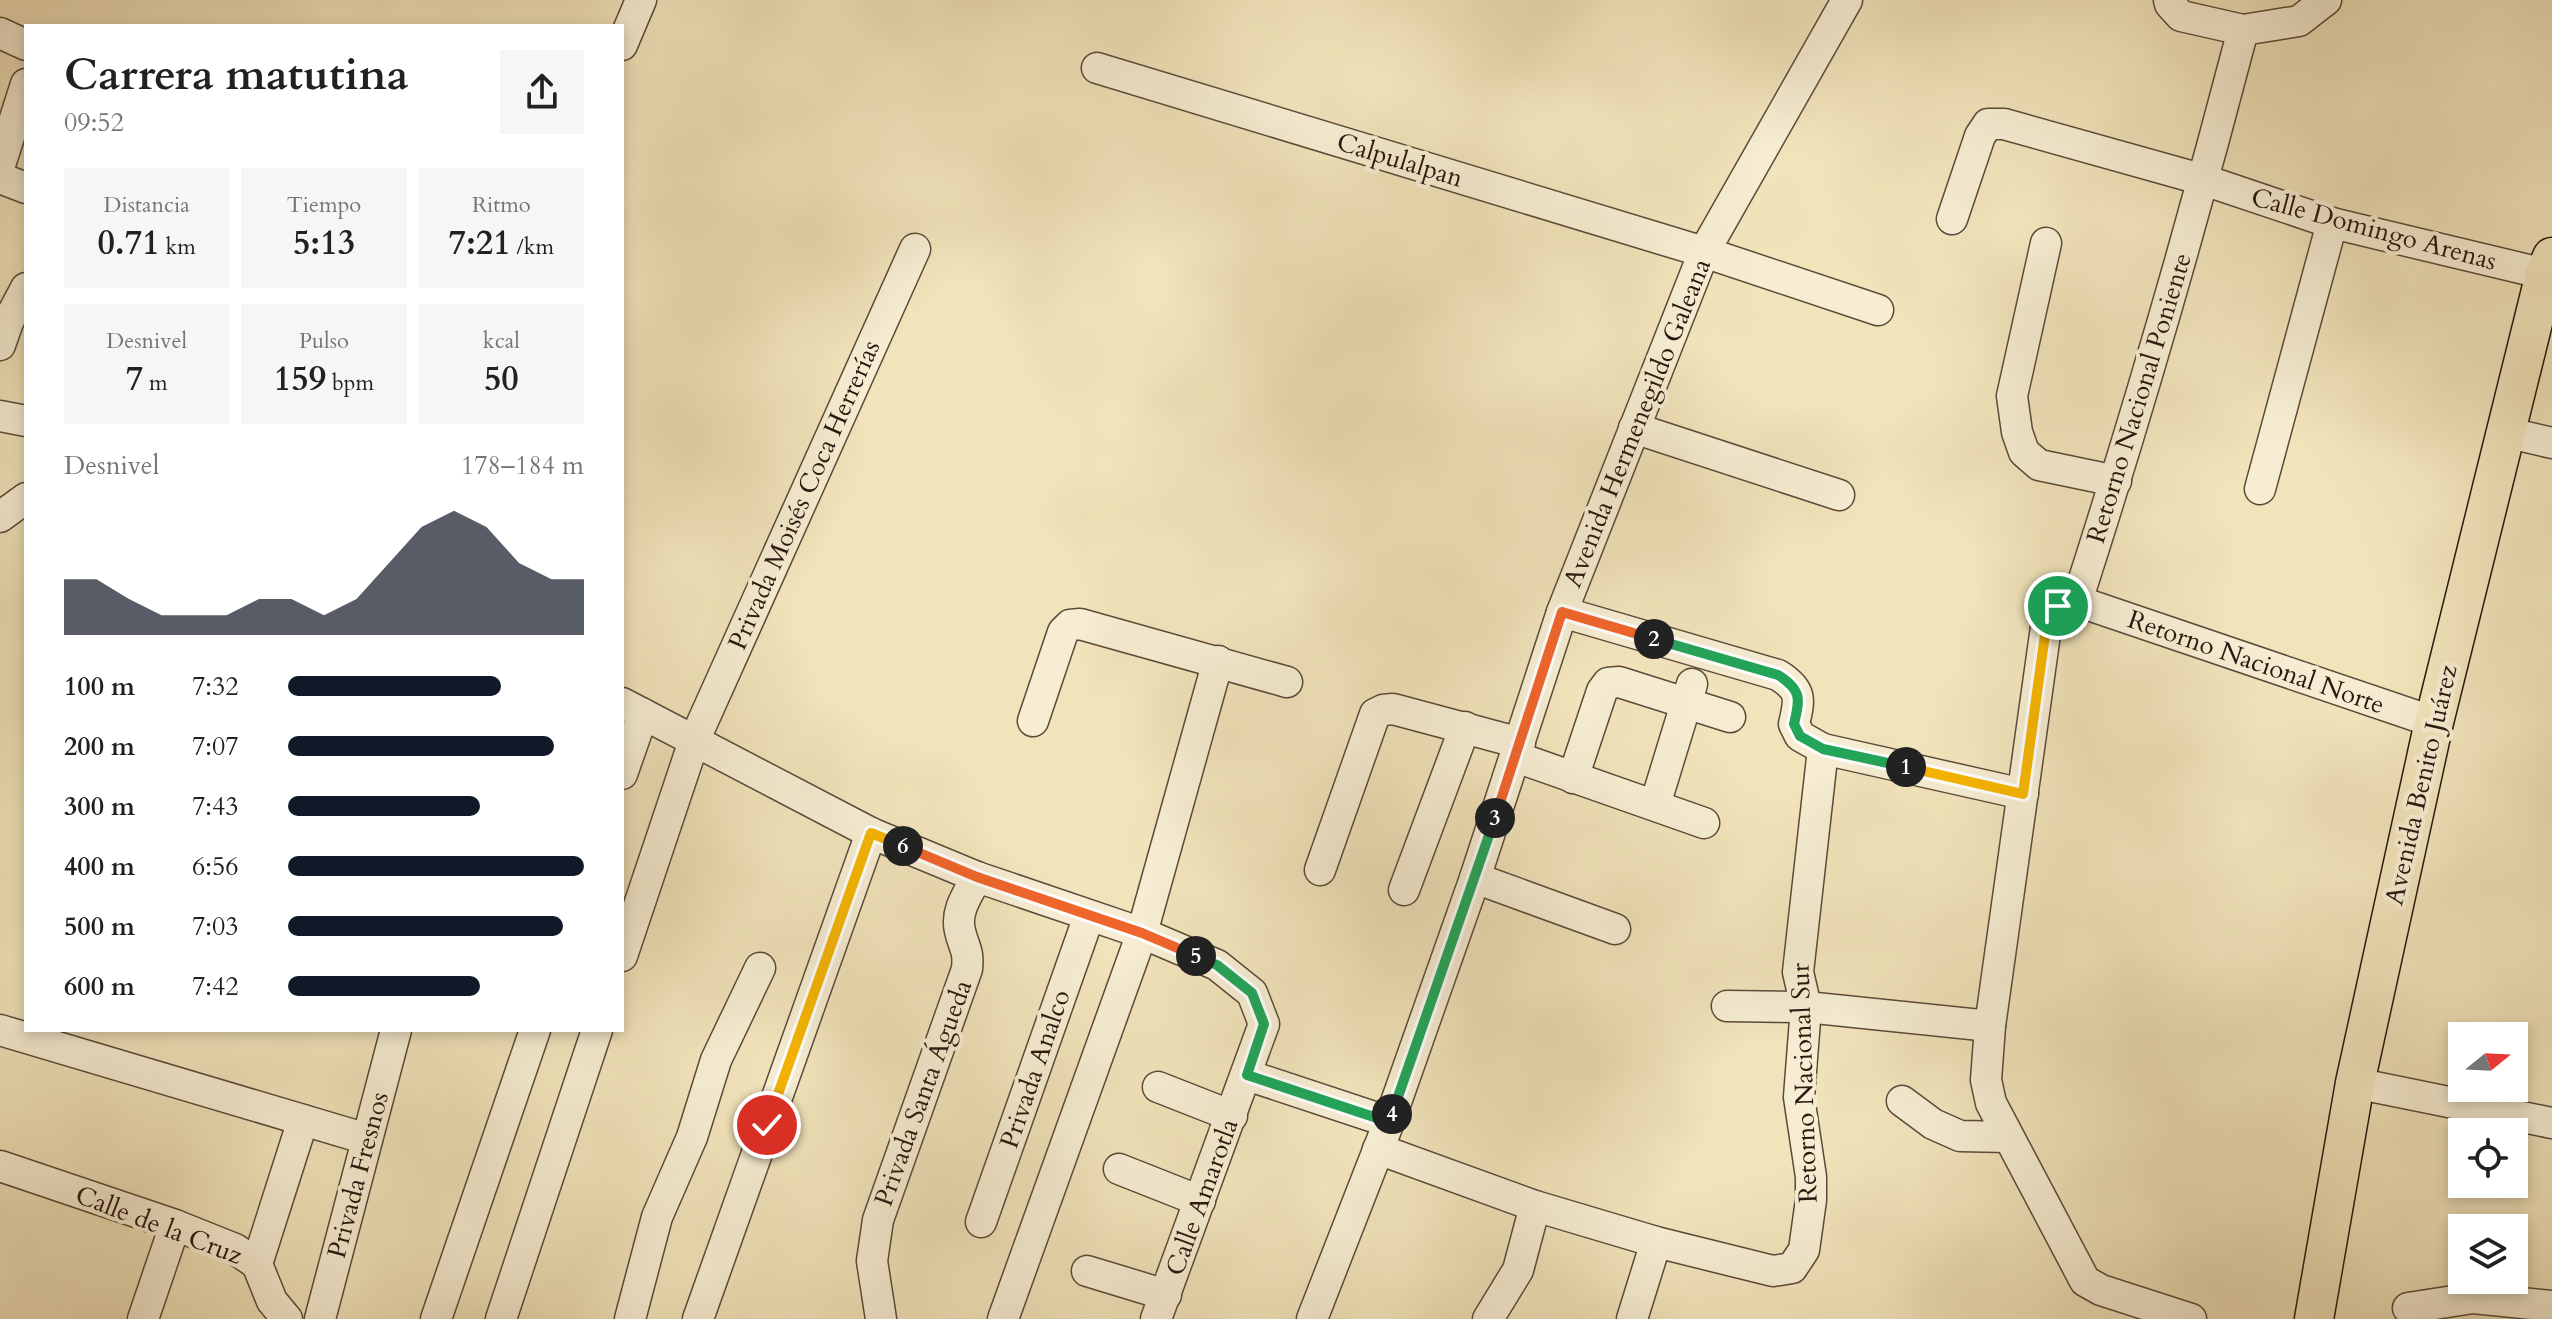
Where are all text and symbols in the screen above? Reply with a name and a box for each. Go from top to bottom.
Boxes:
text: Carrera matutina [64,45,409,105]
button: share [500,50,584,134]
text: 09:52 [64,105,124,140]
street label: Calpulalpan [1333,124,1468,196]
street label: Calle Domingo Arenas [2248,179,2500,279]
text: Distancia [104,190,190,220]
text: Tiempo [287,190,361,220]
text: Ritmo [472,190,531,220]
text: 0.71 [97,220,160,266]
text: 5:13 [293,220,355,266]
text: 7:21 [449,220,511,266]
text: km [160,232,196,262]
text: /km [511,232,554,262]
street label: Retorno Nacional Poniente [2078,249,2200,547]
street label: Avenida Hermenegildo Galeana [1555,253,1719,593]
text: Desnivel [106,326,187,356]
text: Pulso [299,326,349,356]
text: kcal [483,326,520,356]
street label: Privada Moisés Coca Herrerías [720,335,888,655]
text: 7 [126,356,143,402]
text: 159 [274,356,326,402]
text: 50 [484,356,519,402]
text: m [143,368,168,398]
text: bpm [326,368,374,398]
text: Desnivel [64,448,159,483]
text: 178–184 m [461,448,584,483]
pin [2024,572,2092,640]
icon: arrive [2036,584,2080,628]
street label: Retorno Nacional Norte [2123,602,2389,722]
pin: 2 [1634,619,1674,659]
text: 2 [1648,624,1660,654]
street label: Avenida Benito Juárez [2376,661,2466,909]
text: 100 m [64,669,135,704]
text: 7:32 [192,669,239,704]
text: 200 m [64,729,135,764]
text: 7:07 [192,729,239,764]
pin: 1 [1886,747,1926,787]
text: 1 [1900,752,1912,782]
text: 300 m [64,789,135,824]
text: 7:43 [192,789,239,824]
pin: 3 [1475,798,1515,838]
text: 3 [1489,803,1501,833]
pin: 6 [883,826,923,866]
text: 6 [897,831,909,861]
text: 400 m [64,849,135,884]
text: 6:56 [192,849,239,884]
text: 500 m [64,909,135,944]
text: 7:03 [192,909,239,944]
pin: 5 [1176,936,1216,976]
text: 5 [1190,941,1202,971]
street label: Retorno Nacional Sur [1782,962,1826,1204]
text: 600 m [64,969,135,1004]
text: 7:42 [192,969,239,1004]
street label: Privada Santa Águeda [866,975,980,1211]
street label: Privada Analco [991,985,1079,1153]
north arrow [2448,1022,2528,1102]
map controls [2448,1022,2528,1294]
street label: Privada Fresnos [319,1088,397,1262]
pin [733,1091,801,1159]
pin: 4 [1372,1094,1412,1134]
text: 4 [1386,1099,1398,1129]
icon: check [745,1103,789,1147]
street label: Calle Amarotla [1157,1114,1247,1280]
button: locate [2448,1118,2528,1198]
street label: Calle de la Cruz [71,1177,248,1273]
button: layers [2448,1214,2528,1294]

